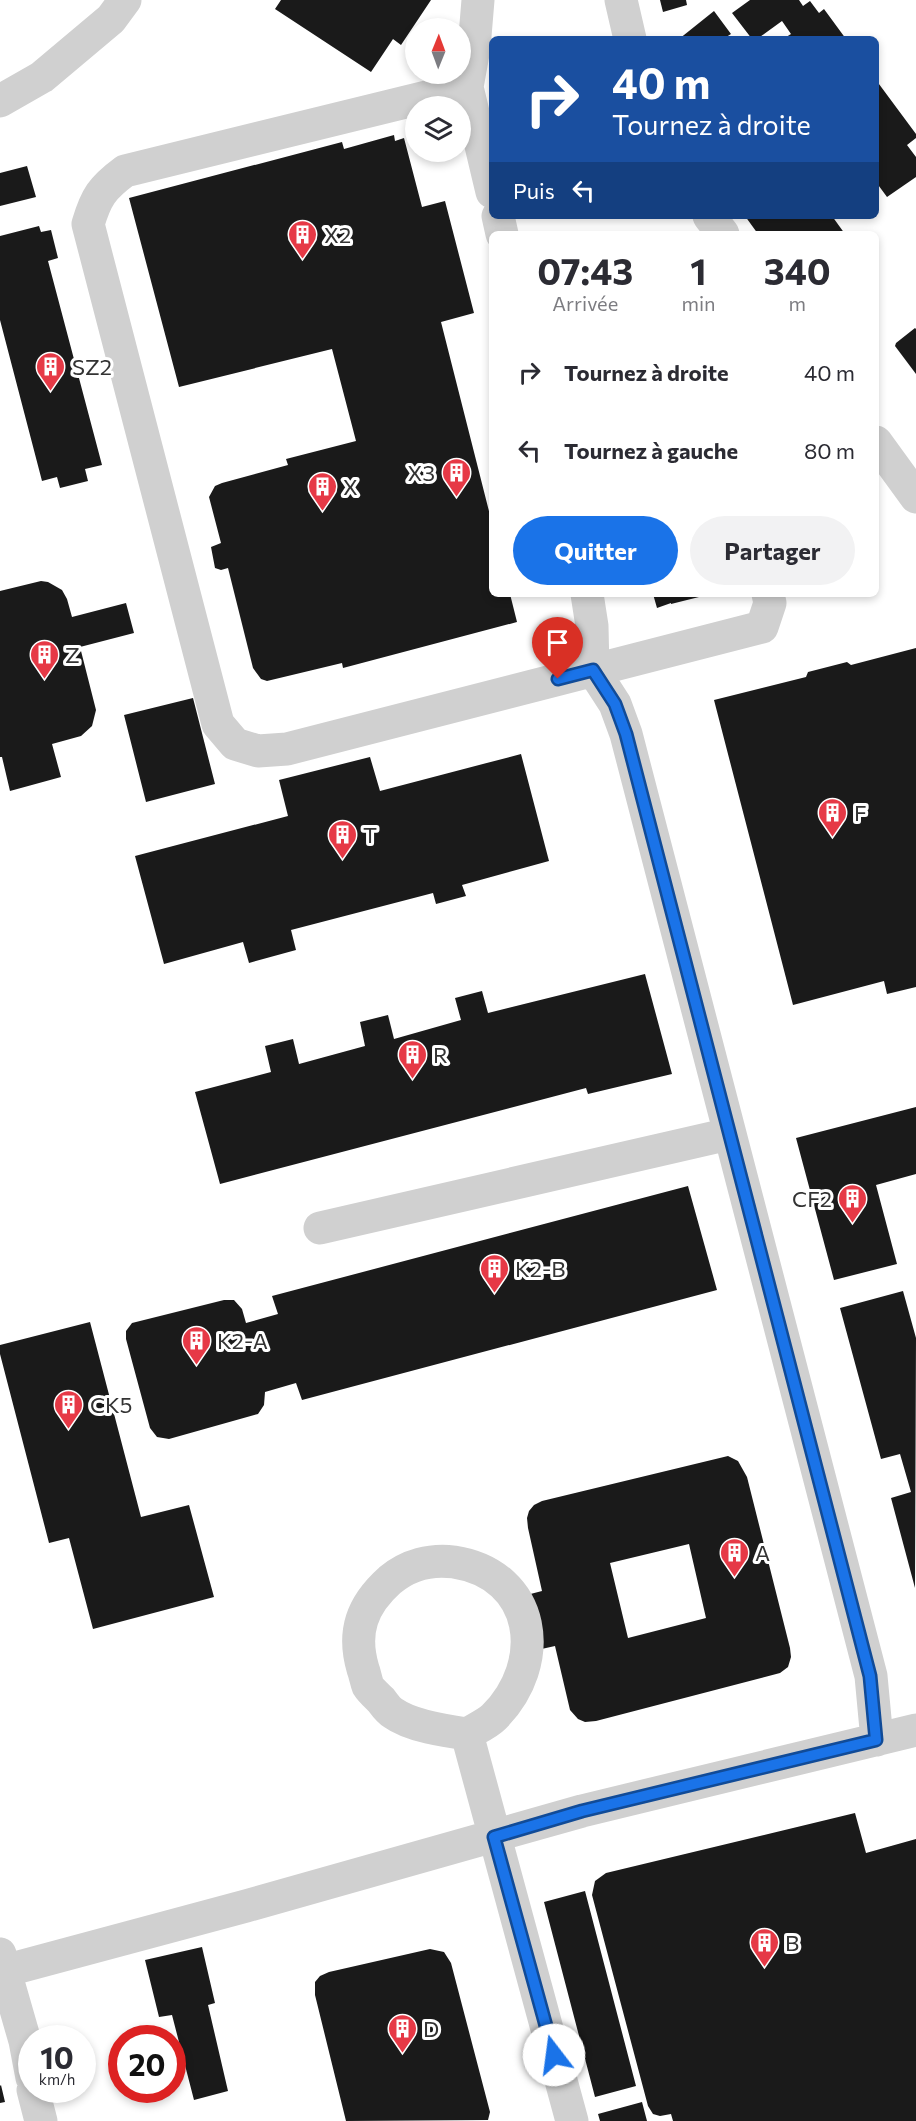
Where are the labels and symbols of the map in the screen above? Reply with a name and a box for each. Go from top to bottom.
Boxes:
north arrow [405,18,471,84]
building icon: X2 [287,218,319,260]
place label: X2 [324,221,351,248]
building icon: SZ2 [35,350,67,392]
place label: SZ2 [72,353,112,380]
building icon: X3 [440,456,472,498]
place label: X3 [408,459,435,486]
building icon: X [306,470,338,512]
place label: X [343,473,358,500]
pin [532,617,583,679]
building icon: Z [28,638,60,680]
place label: Z [65,641,80,668]
building icon: F [817,796,849,838]
place label: F [854,799,867,826]
building icon: T [326,818,358,860]
place label: T [363,821,377,848]
building icon: R [396,1038,428,1080]
place label: R [433,1041,448,1068]
building icon: CF2 [837,1182,869,1224]
place label: CF2 [792,1185,832,1212]
building icon: K2-B [478,1252,510,1294]
place label: K2-B [515,1255,565,1282]
building icon: K2-A [180,1324,212,1366]
place label: K2-A [217,1327,268,1354]
building icon: CK5 [53,1388,85,1430]
place label: CK5 [90,1391,132,1418]
building icon: A [718,1536,750,1578]
place label: A [755,1539,770,1566]
building icon: B [748,1926,780,1968]
place label: B [785,1929,799,1956]
building icon: D [386,2012,418,2054]
place label: D [423,2015,439,2042]
position arrow [522,2023,586,2087]
speed limit sign: 20 [108,2025,186,2103]

